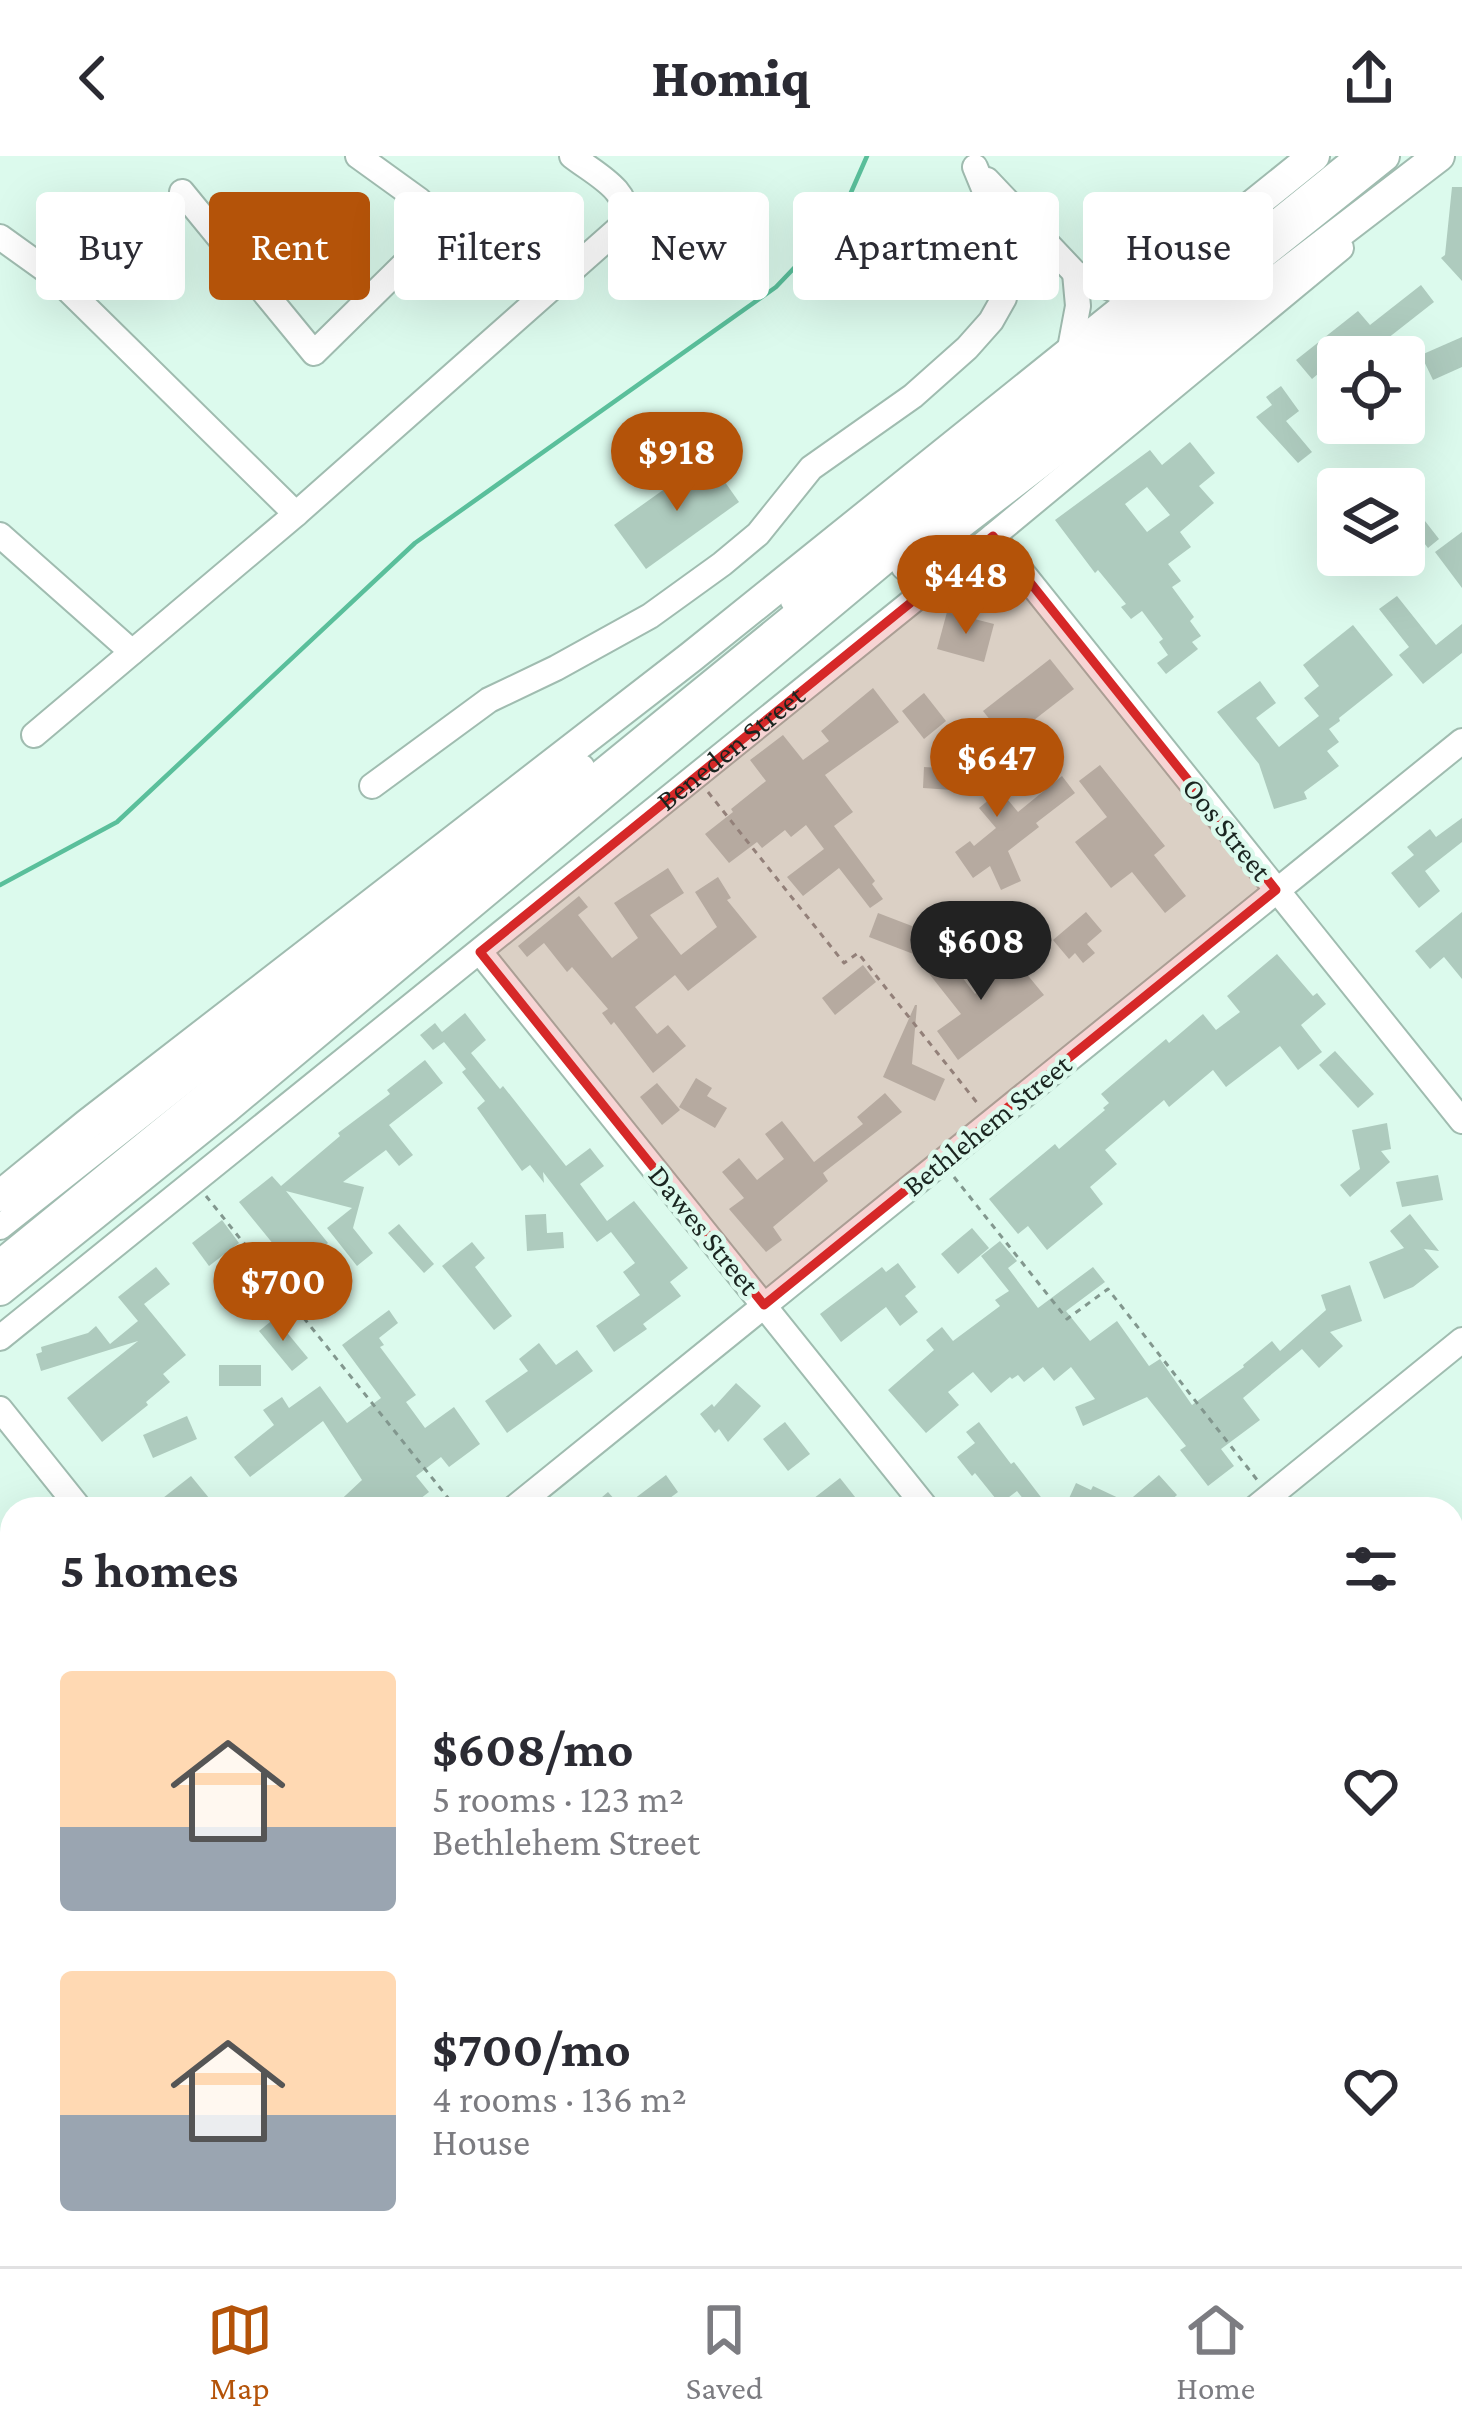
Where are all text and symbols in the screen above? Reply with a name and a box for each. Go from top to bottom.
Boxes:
icon: back [60,45,126,111]
icon: share [1336,45,1402,111]
text: Homiq [652,48,810,108]
chip: Buy [36,192,185,300]
chip: Rent [209,192,370,300]
chip: Filters [394,192,584,300]
chip: New [608,192,769,300]
chip: Apartment [793,192,1059,300]
chip: House [1083,192,1273,300]
map controls [1317,336,1425,576]
button: locate [1317,336,1425,444]
pin: $918 [606,412,748,514]
text: $918 [638,429,716,472]
button: layers [1317,468,1425,576]
pin: $448 [895,535,1037,637]
text: $448 [924,552,1008,595]
street label: Beneden Street [650,678,811,817]
pin: $647 [926,718,1068,820]
text: $647 [957,735,1037,778]
street label: Oos Street [1176,771,1279,888]
pin: $608 [910,901,1052,1003]
text: $608 [937,918,1025,961]
street label: Bethlehem Street [896,1046,1078,1202]
street label: Dawes Street [642,1159,767,1302]
pin: $700 [212,1242,354,1344]
text: $700 [240,1259,326,1302]
icon: filters [1338,1536,1404,1602]
text: 5 homes [60,1541,238,1598]
icon: home [156,1719,300,1863]
text: $608/mo [432,1720,633,1777]
icon: heart [1338,1758,1404,1824]
text: 5 rooms · 123 m² [432,1777,684,1820]
text: Bethlehem Street [432,1820,700,1863]
icon: home [156,2019,300,2163]
text: $700/mo [432,2020,631,2077]
icon: heart [1338,2058,1404,2124]
text: 4 rooms · 136 m² [432,2077,687,2120]
text: House [432,2120,530,2163]
tab: Map [207,2297,273,2406]
tab: Saved [686,2297,763,2406]
tab: Home [1176,2297,1255,2406]

